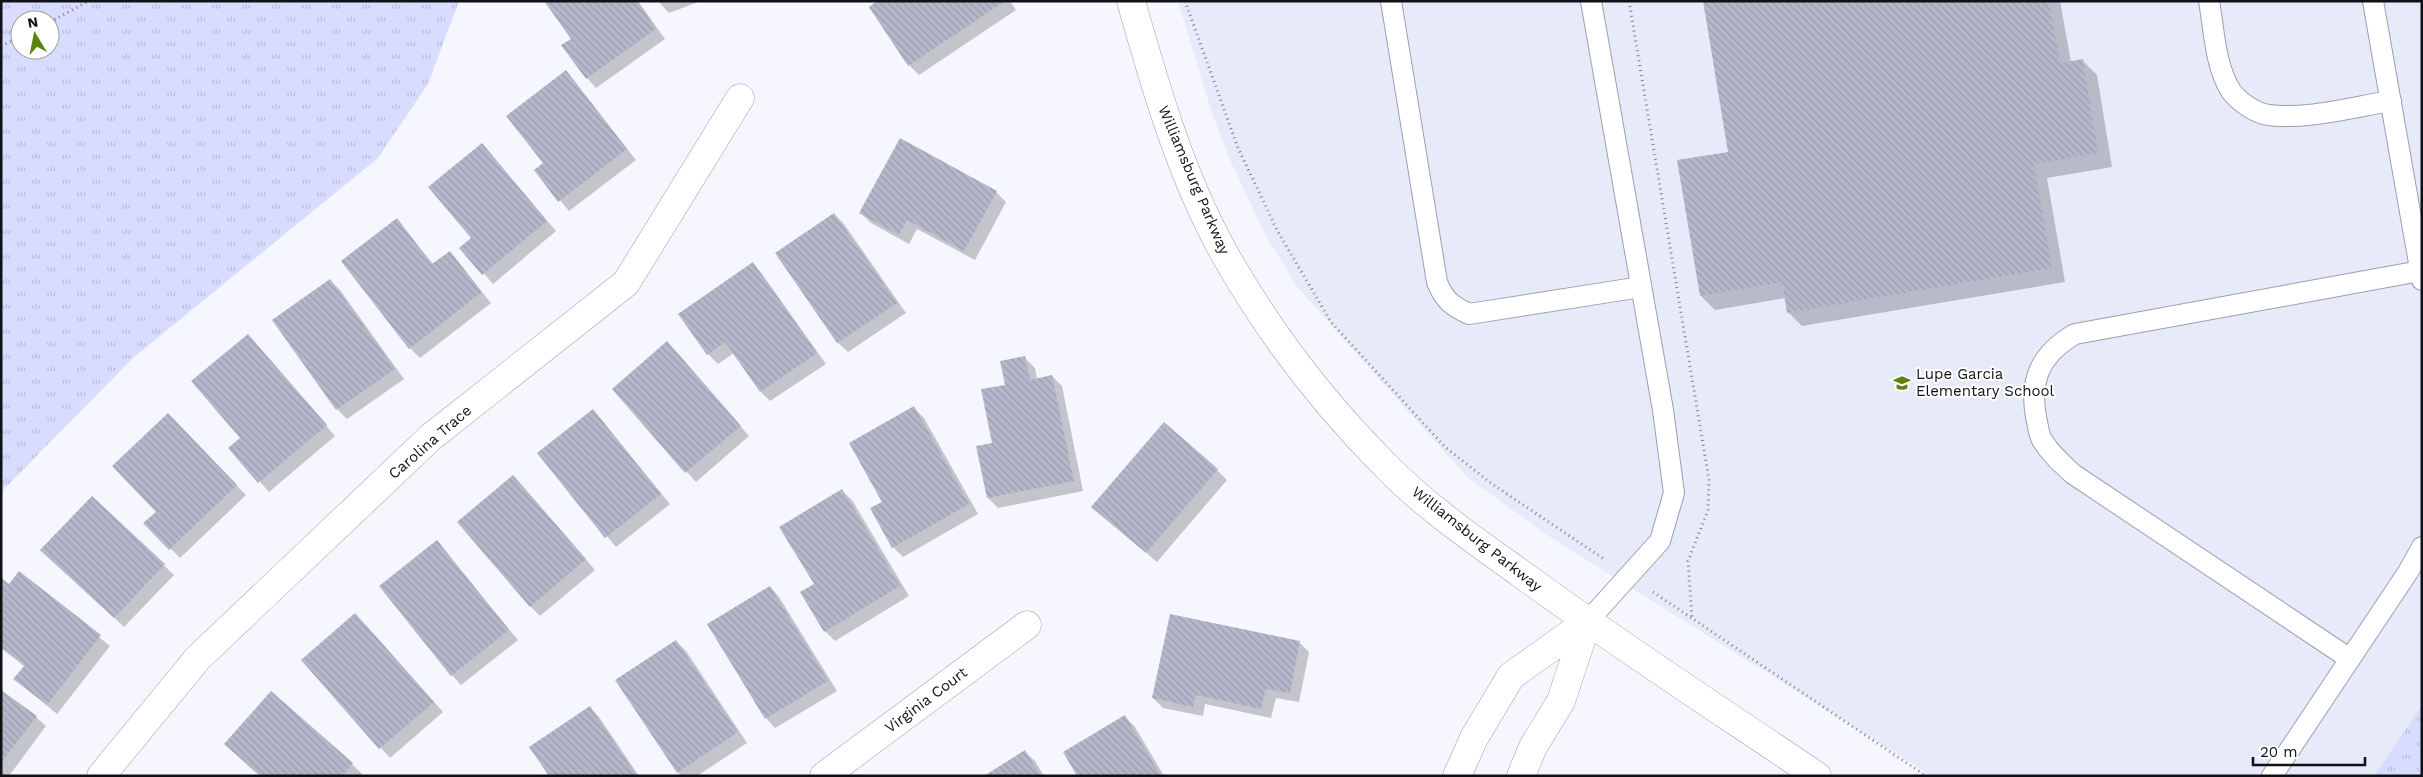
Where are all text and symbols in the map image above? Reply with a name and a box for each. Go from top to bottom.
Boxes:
north arrow [10,10,60,60]
text: N [26,13,39,31]
street label: Williamsburg Parkway [1154,103,1234,257]
place label: Lupe Garcia Elementary School [1916,365,2055,400]
school or university icon: Lupe Garcia Elementary School [1892,373,1912,393]
street label: Carolina Trace [385,401,475,483]
street label: Williamsburg Parkway [1408,483,1546,596]
street label: Virginia Court [881,663,971,737]
scale bar [2253,734,2366,766]
text: 20 m [2260,743,2298,761]

